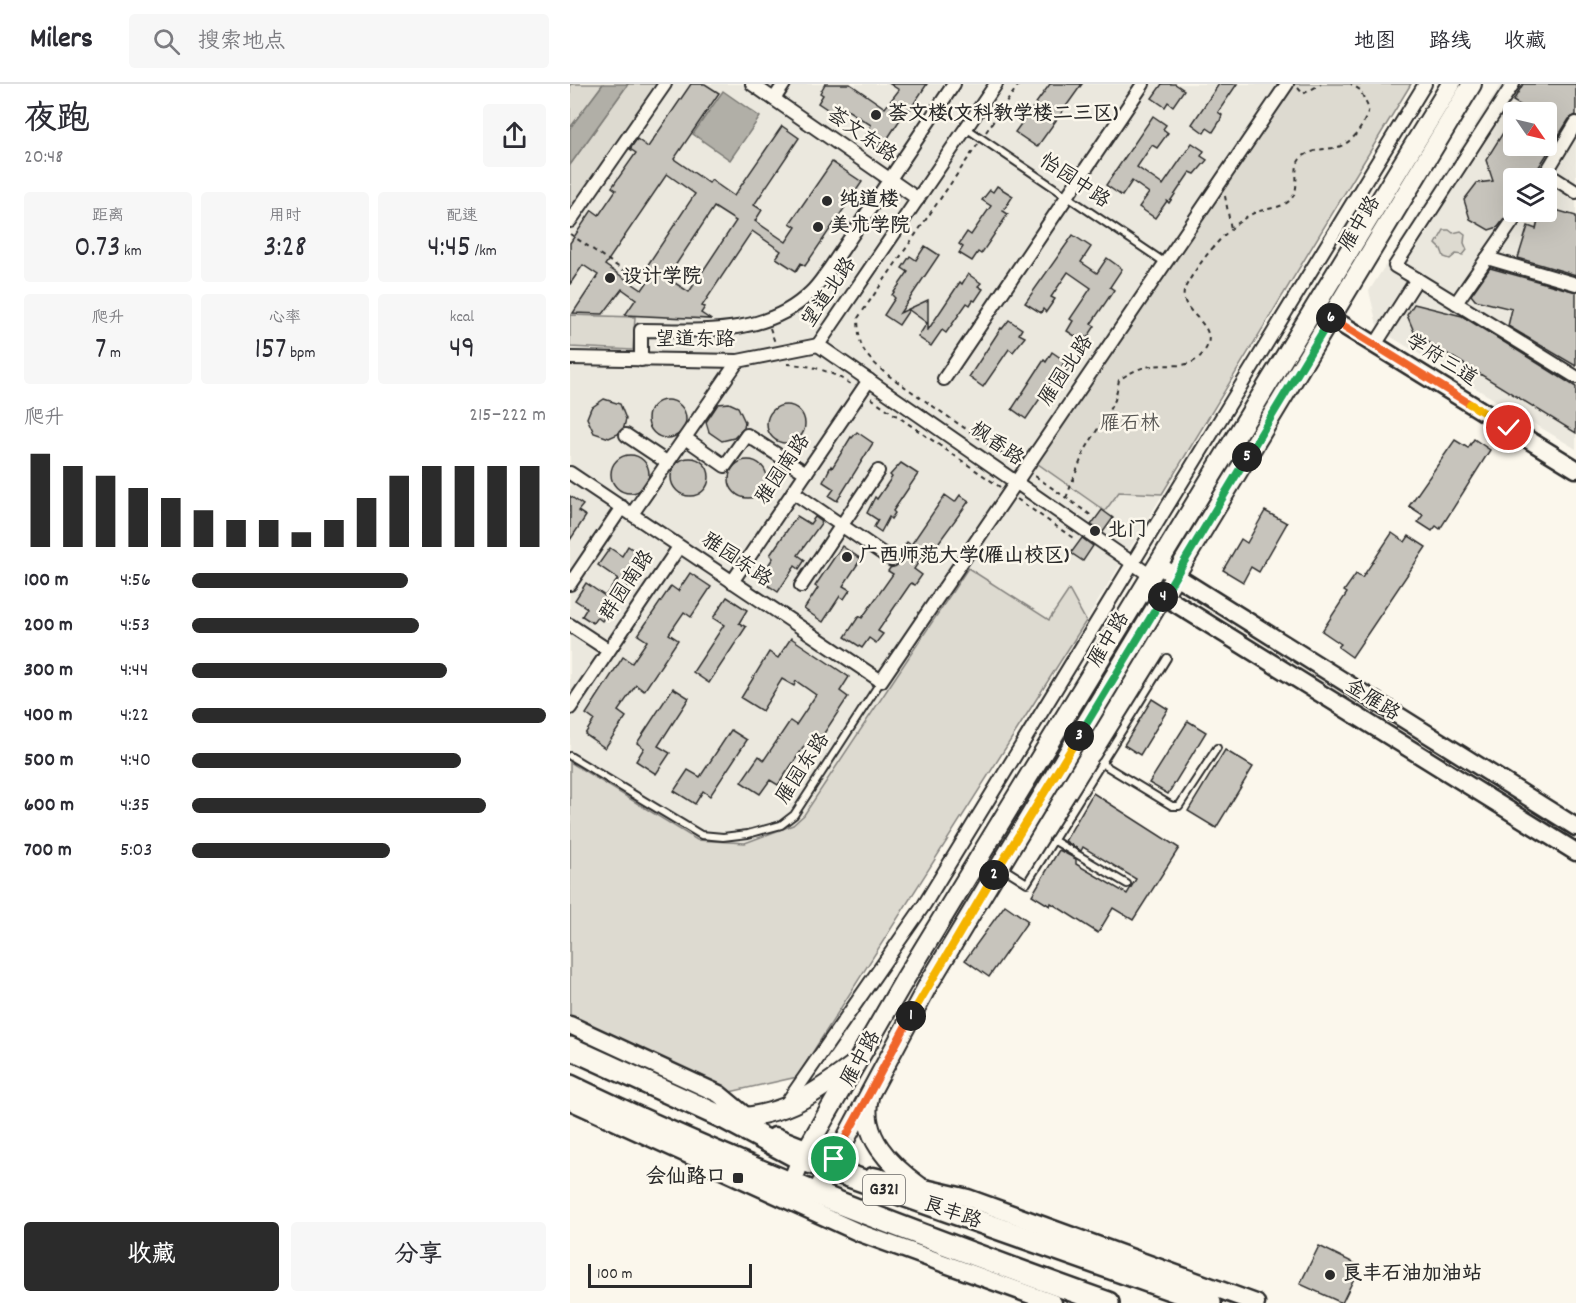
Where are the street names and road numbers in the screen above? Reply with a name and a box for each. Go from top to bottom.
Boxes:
street label: 荟文东路 [820,102,903,171]
street label: 怡园中路 [1033,148,1116,217]
street label: 雁中路 [1334,190,1389,257]
street label: 望道北路 [796,251,865,334]
street label: 望道东路 [655,327,736,355]
street label: 学府三道 [1400,328,1482,394]
street label: 雁园北路 [1033,329,1102,412]
street label: 枫香路 [963,416,1029,474]
street label: 雅园南路 [750,428,819,511]
street label: 雅园东路 [695,527,778,596]
street label: 群园南路 [594,544,663,627]
street label: 雁中路 [1083,606,1138,673]
street label: 金雁路 [1339,673,1406,729]
street label: 雁园东路 [770,727,838,810]
street label: 雁中路 [835,1025,889,1092]
road number: G321 [863,1175,905,1205]
street label: 良丰路 [919,1191,986,1237]

